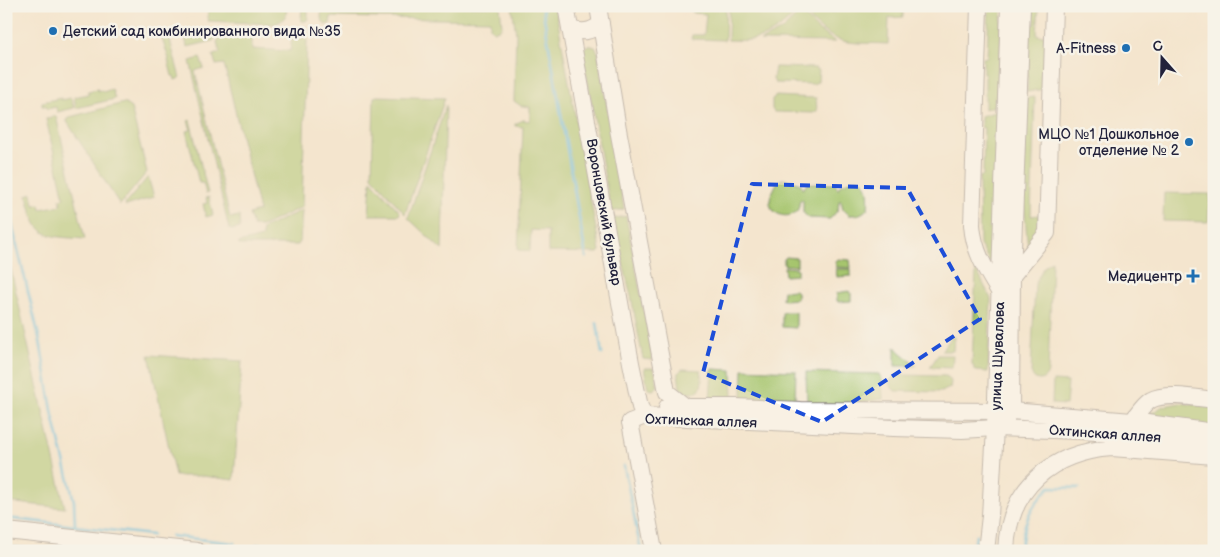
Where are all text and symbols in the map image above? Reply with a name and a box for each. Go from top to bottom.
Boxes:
place label: Детский сад комбинированного вида №35 [63,23,341,40]
marker: Детский сад комбинированного вида №35 [47,25,59,37]
north arrow [1138,32,1188,82]
text: С [1150,37,1165,56]
place label: A-Fitness [1056,40,1116,57]
marker: A-Fitness [1120,42,1132,54]
place label: МЦО №1 Дошкольное отделение № 2 [1038,126,1180,159]
marker: МЦО №1 Дошкольное отделение № 2 [1183,136,1195,148]
street label: Воронцовский бульвар [583,137,625,287]
place label: Медицентр [1108,268,1182,285]
marker: Медицентр [1186,269,1200,283]
street label: улица Шувалова [988,301,1008,411]
street label: Охтинская аллея [645,411,758,431]
street label: Охтинская аллея [1048,422,1162,446]

